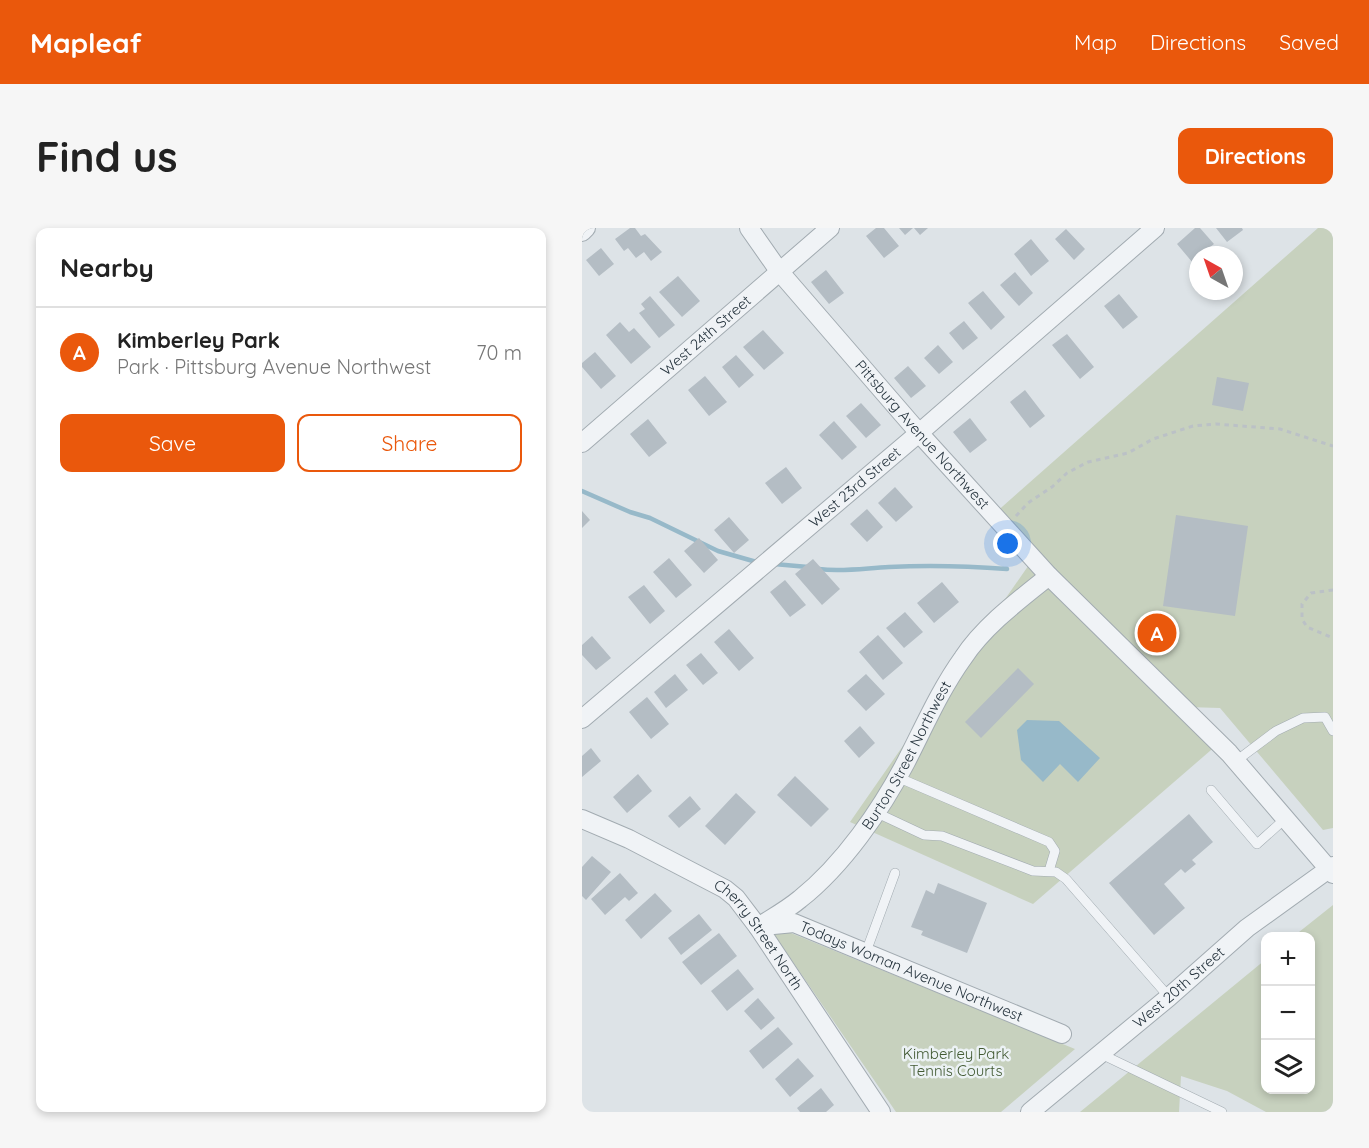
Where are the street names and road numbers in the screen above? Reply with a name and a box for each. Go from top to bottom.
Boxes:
street label: West 24th Street [656,291,755,380]
street label: Pittsburg Avenue Northwest [851,356,994,513]
street label: West 23rd Street [805,443,905,531]
street label: Burton Street Northwest [857,677,955,833]
street label: Cherry Street North [711,875,807,993]
street label: Todays Woman Avenue Northwest [797,916,1026,1026]
street label: West 20th Street [1129,942,1228,1032]

